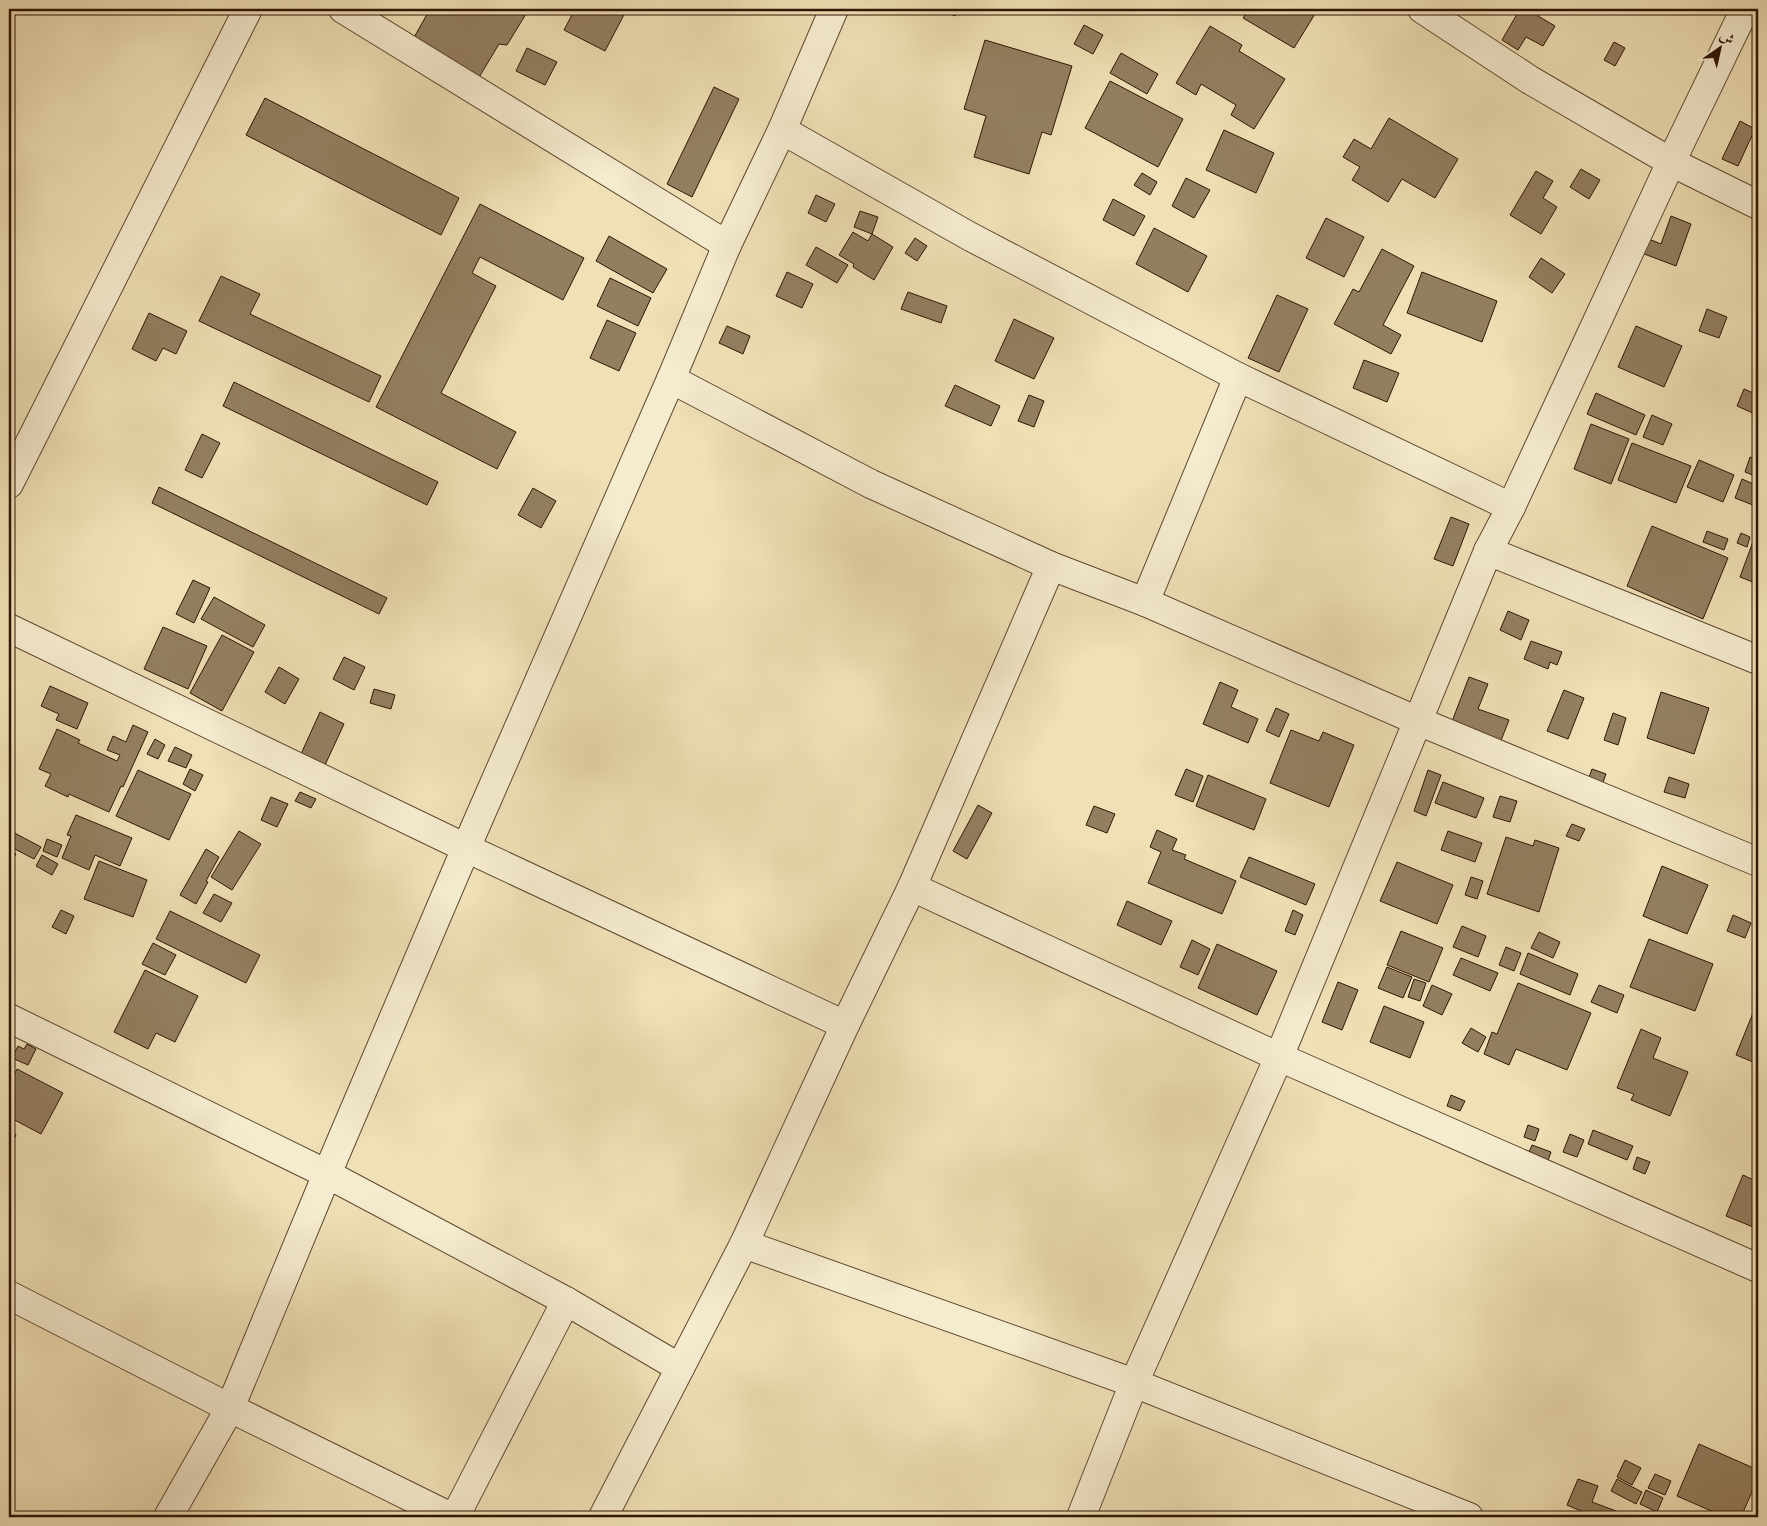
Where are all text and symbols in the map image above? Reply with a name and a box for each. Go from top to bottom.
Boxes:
north arrow [1694,22,1744,72]
text: ش [1716,27,1738,49]

